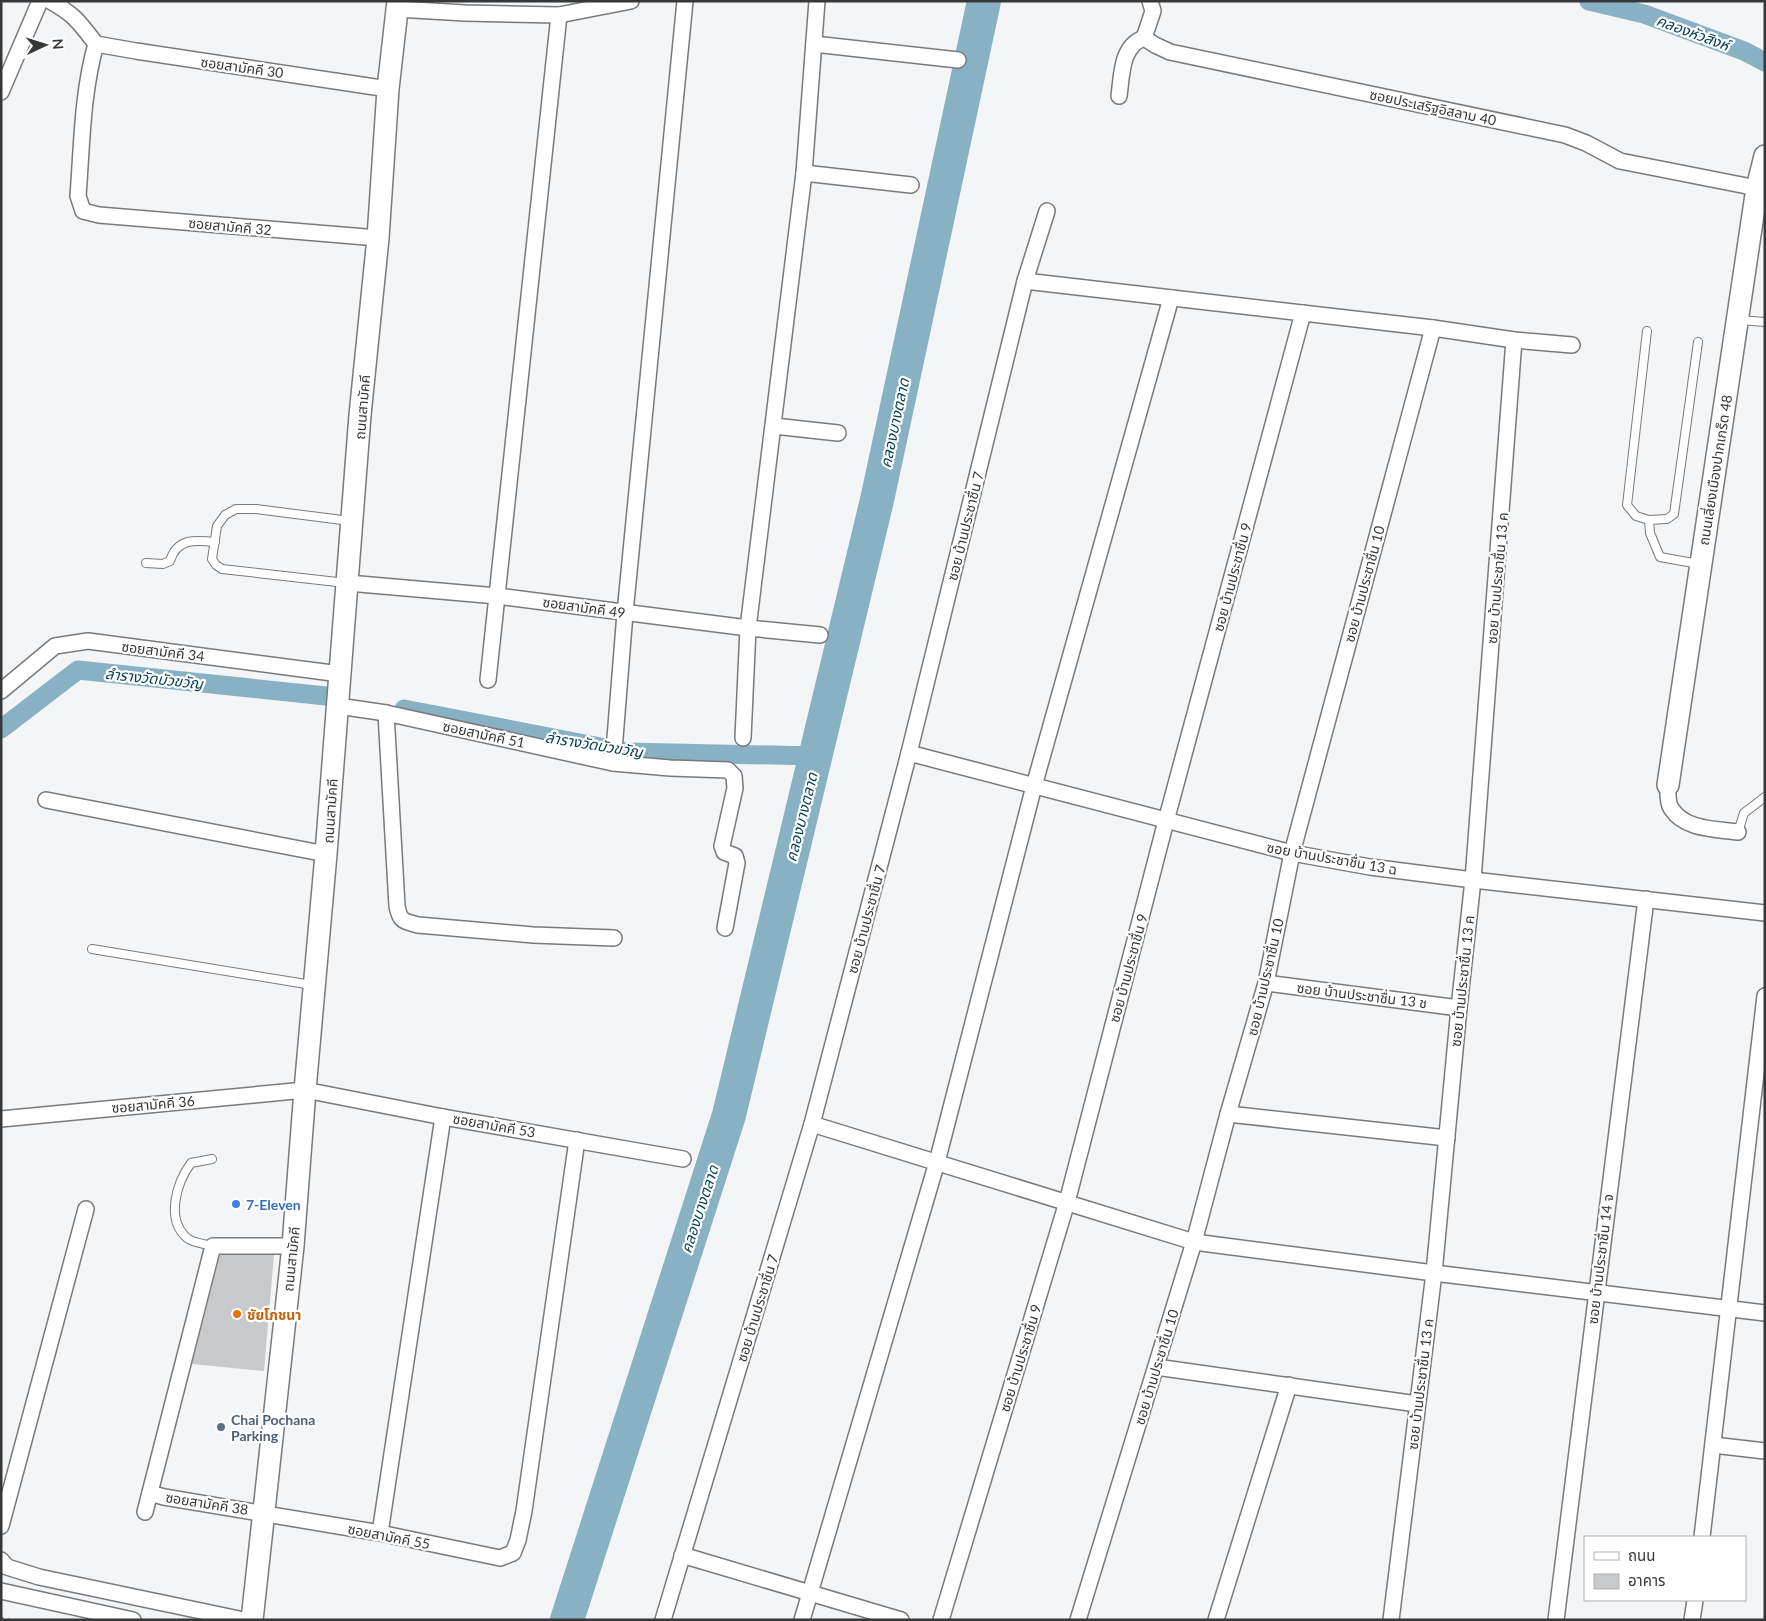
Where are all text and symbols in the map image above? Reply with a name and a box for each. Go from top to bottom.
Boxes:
water label: คลองหัวสิงห์ [1654,11,1735,55]
north arrow [20,20,70,70]
text: N [50,38,67,50]
street label: ซอยสามัคคี 30 [199,53,285,81]
street label: ซอยประเสริฐอิสลาม 40 [1368,85,1498,129]
street label: ซอยสามัคคี 32 [188,214,272,238]
street label: ถนนสามัคคี [351,374,373,440]
water label: คลองบางตลาด [876,376,912,469]
street label: ถนนเลี่ยงเมืองปากเกร็ด 48 [1694,393,1735,546]
street label: ซอย บ้านประชาชื่น 7 [942,469,987,582]
street label: ซอย บ้านประชาชื่น 13 ค [1482,511,1511,645]
street label: ซอย บ้านประชาชื่น 9 [1208,521,1255,633]
street label: ซอย บ้านประชาชื่น 10 [1339,524,1388,644]
street label: ซอยสามัคคี 49 [541,593,627,621]
street label: ซอยสามัคคี 34 [121,637,205,665]
water label: ลำรางวัดบัวขวัญ [104,664,205,692]
street label: ซอยสามัคคี 51 [441,717,527,751]
water label: ลำรางวัดบัวขวัญ [544,727,645,761]
water label: คลองบางตลาด [781,770,821,863]
street label: ถนนสามัคคี [319,778,341,844]
street label: ซอย บ้านประชาชื่น 13 ฉ [1266,837,1399,878]
street label: ซอย บ้านประชาชื่น 7 [842,863,889,975]
street label: ซอย บ้านประชาชื่น 9 [1104,912,1151,1024]
street label: ซอย บ้านประชาชื่น 13 ค [1446,914,1477,1048]
street label: ซอย บ้านประชาชื่น 10 [1242,916,1287,1037]
street label: ซอย บ้านประชาชื่น 13 ช [1296,978,1428,1011]
street label: ซอยสามัคคี 36 [111,1092,195,1116]
street label: ซอยสามัคคี 53 [451,1109,537,1141]
water label: คลองบางตลาด [676,1162,722,1255]
street label: ซอย บ้านประชาชื่น 14 จ [1583,1193,1616,1325]
place label: 7-Eleven [246,1196,301,1213]
marker: 7-Eleven [230,1198,242,1210]
street label: ถนนสามัคคี [279,1226,303,1292]
street label: ซอย บ้านประชาชื่น 7 [732,1252,781,1364]
street label: ซอย บ้านประชาชื่น 9 [995,1302,1044,1414]
place label: ชัยโภชนา [247,1306,301,1323]
street label: ซอย บ้านประชาชื่น 10 [1129,1307,1182,1427]
marker: ชัยโภชนา [231,1308,243,1320]
street label: ซอย บ้านประชาชื่น 13 ค [1403,1317,1436,1451]
place label: Chai Pochana Parking [231,1411,315,1444]
marker: Chai Pochana Parking [215,1421,227,1433]
street label: ซอยสามัคคี 38 [164,1488,250,1518]
street label: ซอยสามัคคี 55 [346,1520,432,1552]
legend [1584,1536,1746,1601]
text: ถนน [1628,1546,1655,1564]
text: อาคาร [1628,1571,1665,1589]

